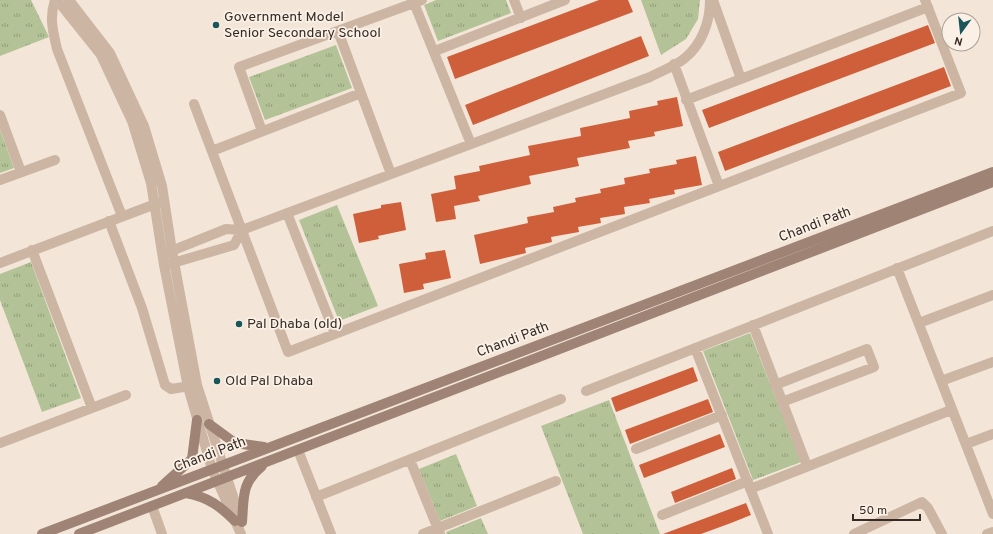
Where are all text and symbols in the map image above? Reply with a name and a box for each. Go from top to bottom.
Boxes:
place label: Government Model Senior Secondary School [224,9,381,42]
north arrow [941,12,981,52]
marker: Government Model Senior Secondary School [211,20,221,30]
text: N [953,33,964,48]
street label: Chandi Path [776,203,854,247]
place label: Pal Dhaba (old) [247,316,342,333]
street label: Chandi Path [474,318,552,362]
marker: Pal Dhaba (old) [234,319,244,329]
place label: Old Pal Dhaba [225,373,313,390]
marker: Old Pal Dhaba [212,376,222,386]
street label: Chandi Path [171,433,249,477]
scale bar [853,496,920,522]
text: 50 m [859,503,887,519]

